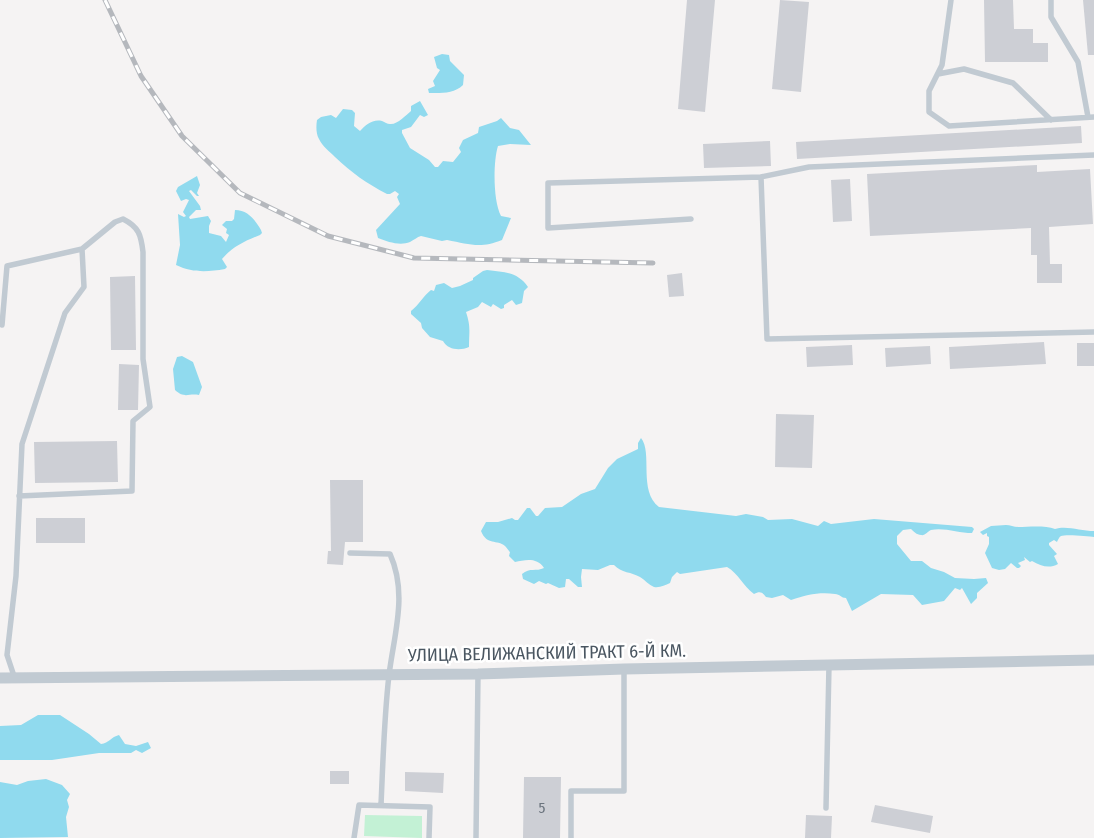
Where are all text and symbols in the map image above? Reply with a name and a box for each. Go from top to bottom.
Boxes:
street label: УЛИЦА ВЕЛИЖАНСКИЙ ТРАКТ 6-Й КМ. [407,640,686,666]
house number: 5 [539,799,546,817]

